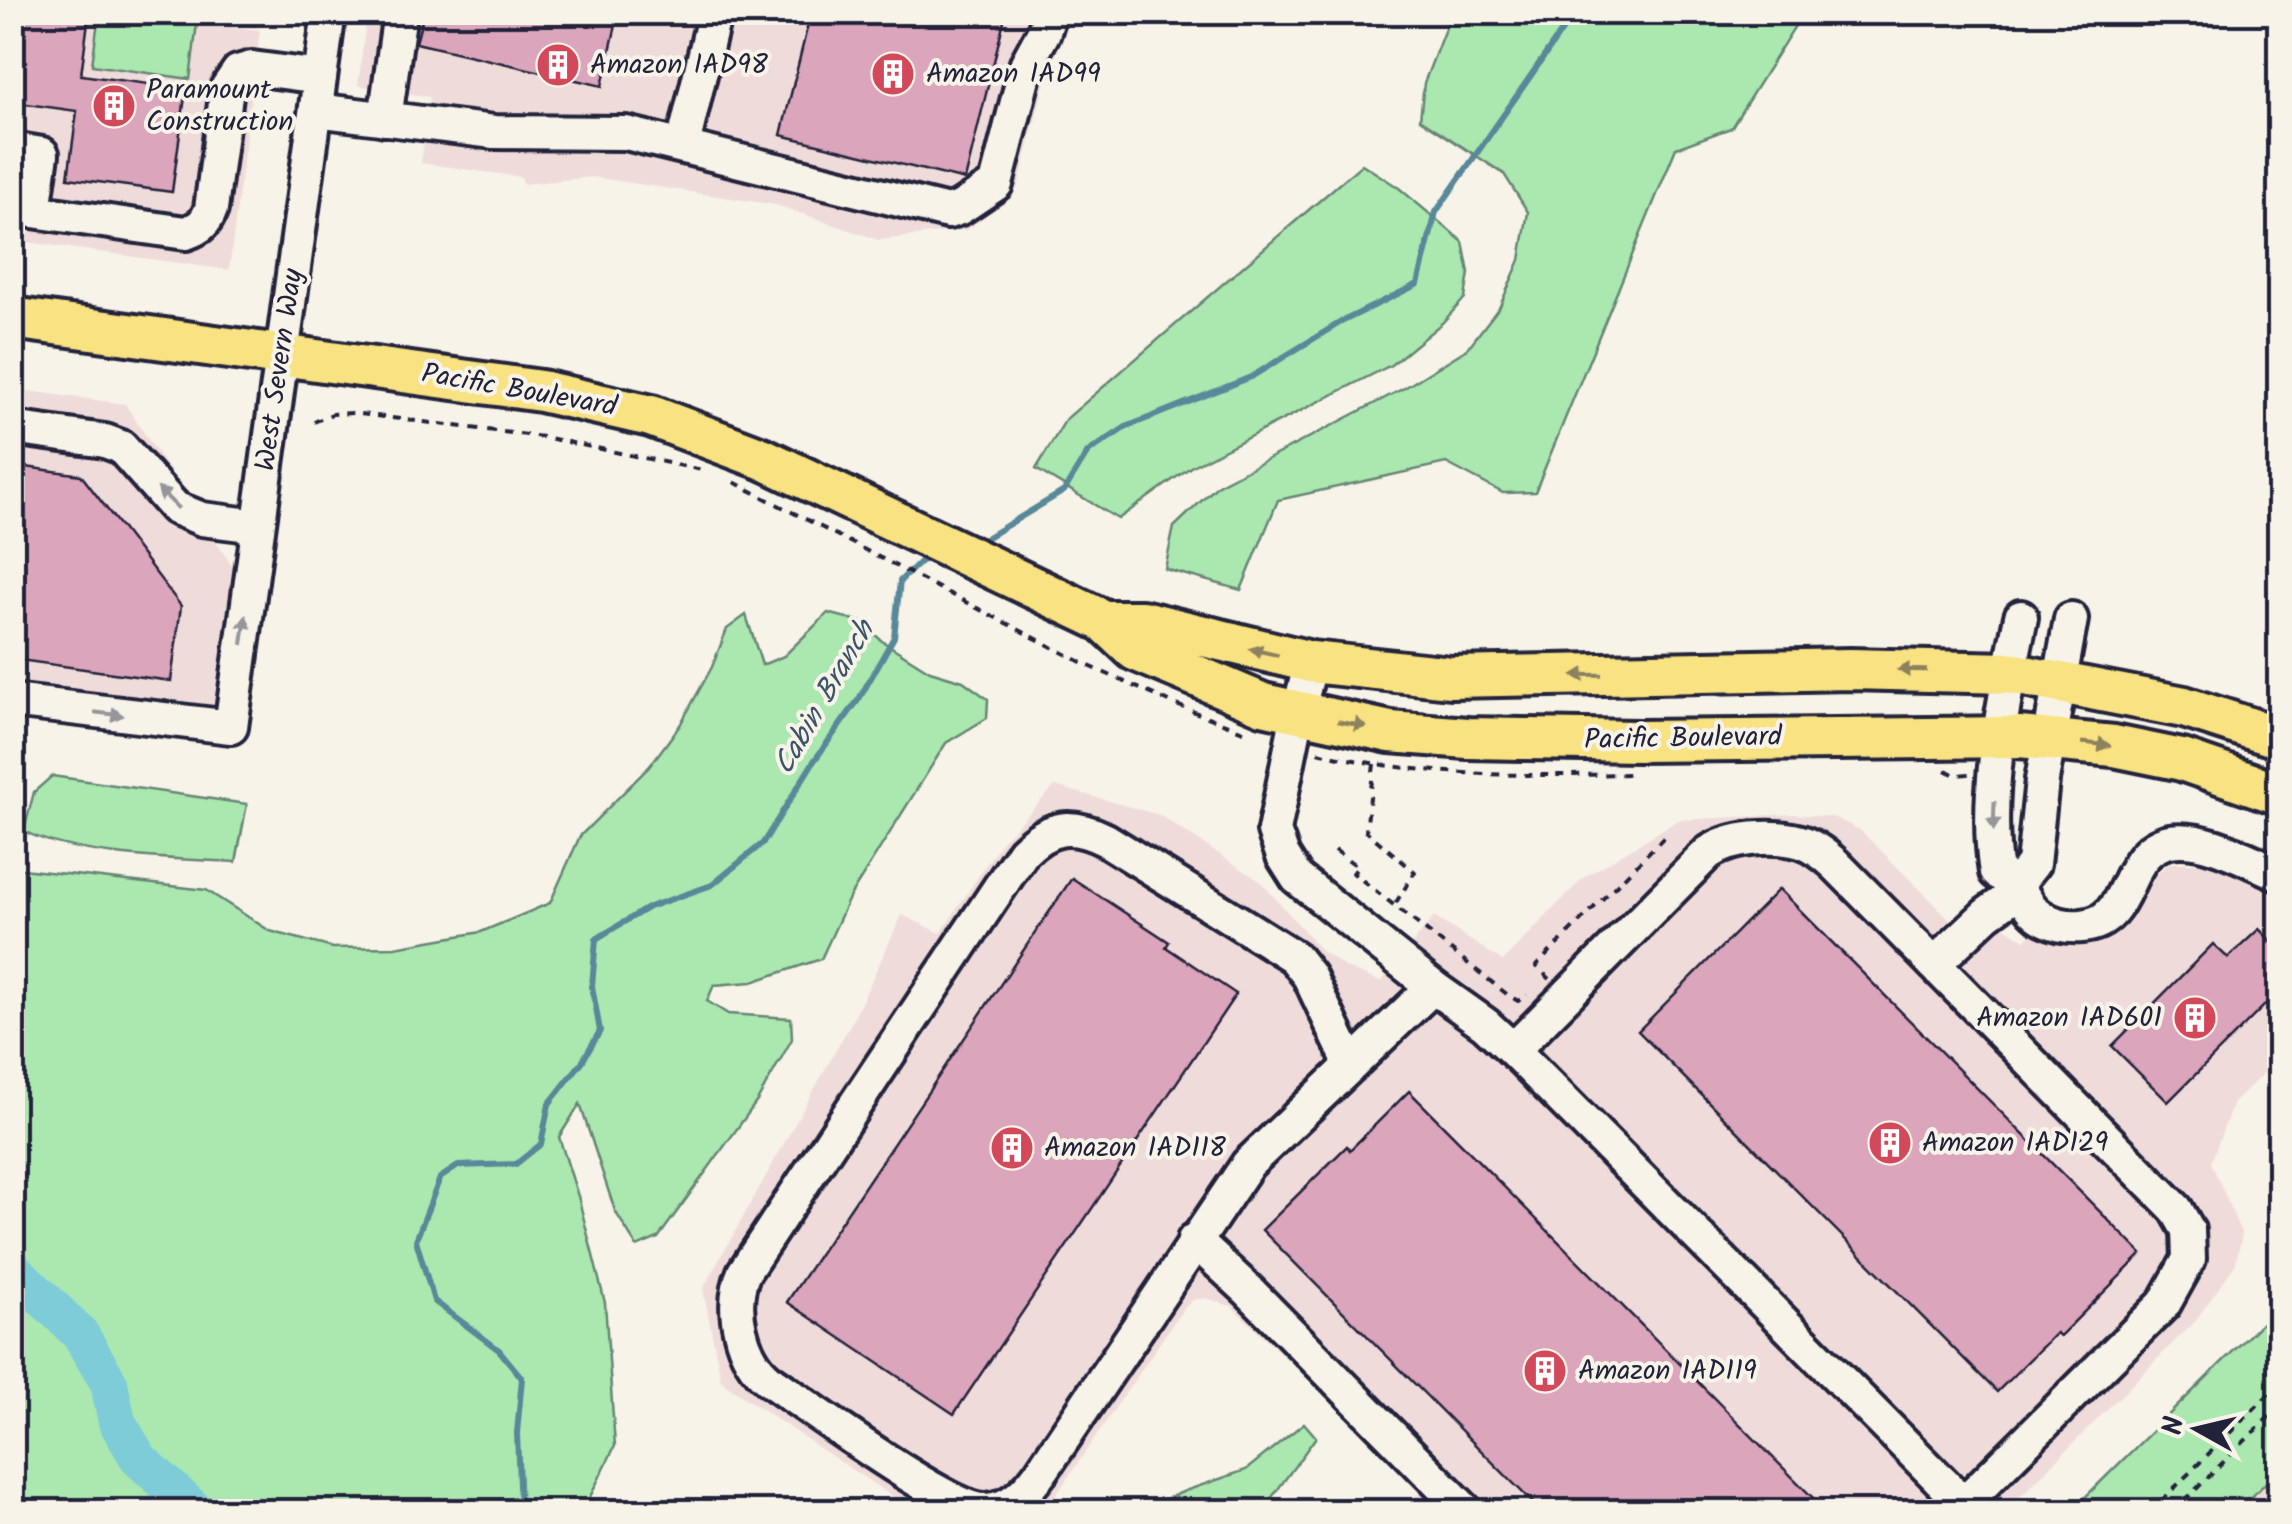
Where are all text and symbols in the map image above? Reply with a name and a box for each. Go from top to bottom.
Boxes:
building icon: Amazon IAD98 [535,42,581,88]
place label: Amazon IAD98 [590,43,768,88]
building icon: Amazon IAD99 [870,51,916,97]
place label: Amazon IAD99 [926,52,1101,97]
place label: Paramount Construction [146,68,293,145]
building icon: Paramount Construction [91,83,137,129]
street label: West Severn Way [244,265,317,474]
street label: Pacific Boulevard [418,352,621,430]
one-way arrow [156,486,180,510]
water label: Cabin Branch [761,609,890,784]
one-way arrow [236,614,252,646]
one-way arrow [1248,644,1279,660]
one-way arrow [1896,661,1928,677]
one-way arrow [1571,668,1603,684]
one-way arrow [94,706,125,722]
street label: Pacific Boulevard [1584,715,1783,763]
one-way arrow [1337,717,1368,733]
one-way arrow [2081,737,2113,753]
one-way arrow [1986,800,2002,832]
building icon: Amazon IAD601 [2172,995,2218,1041]
place label: Amazon IAD601 [1976,996,2162,1041]
building icon: Amazon IAD129 [1867,1120,1913,1166]
place label: Amazon IAD129 [1922,1121,2108,1166]
building icon: Amazon IAD118 [989,1125,1035,1171]
place label: Amazon IAD118 [1044,1126,1226,1171]
building icon: Amazon IAD119 [1522,1348,1568,1394]
place label: Amazon IAD119 [1578,1349,1757,1394]
north arrow [2147,1379,2247,1479]
text: N [2151,1414,2198,1438]

